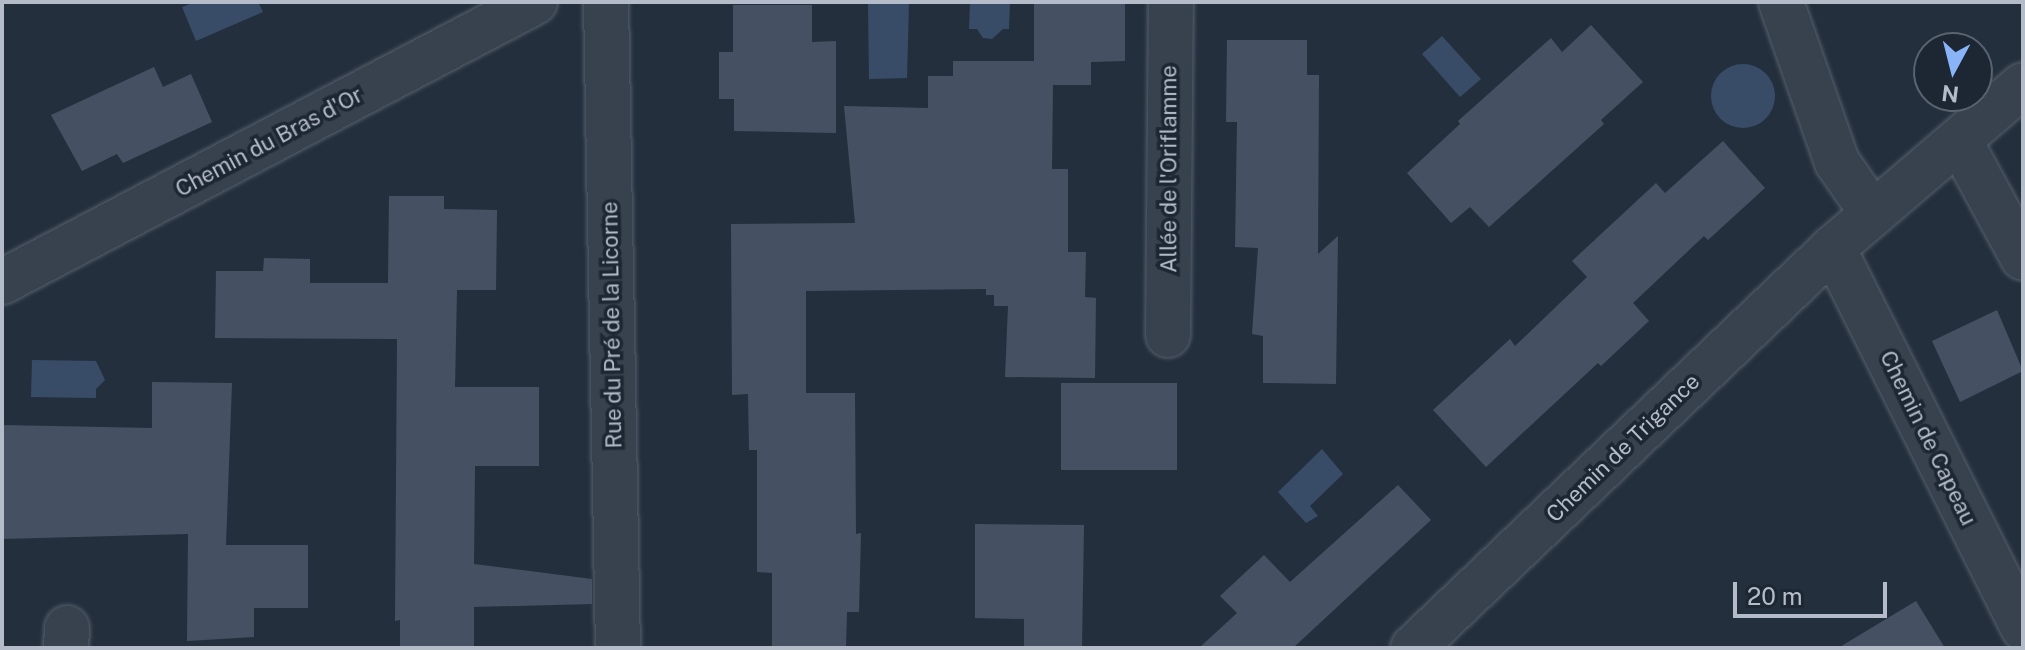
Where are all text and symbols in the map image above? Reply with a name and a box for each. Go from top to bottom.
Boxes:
north arrow [1913,32,1993,112]
street label: Allée de l'Oriflamme [1156,65,1182,273]
text: N [1940,80,1960,108]
street label: Chemin du Bras d'Or [171,81,367,203]
street label: Rue du Pré de la Licorne [597,201,627,449]
street label: Chemin de Capeau [1874,346,1982,530]
street label: Chemin de Trigance [1541,368,1705,528]
scale bar [1737,566,1891,616]
text: 20 m [1747,582,1803,610]

